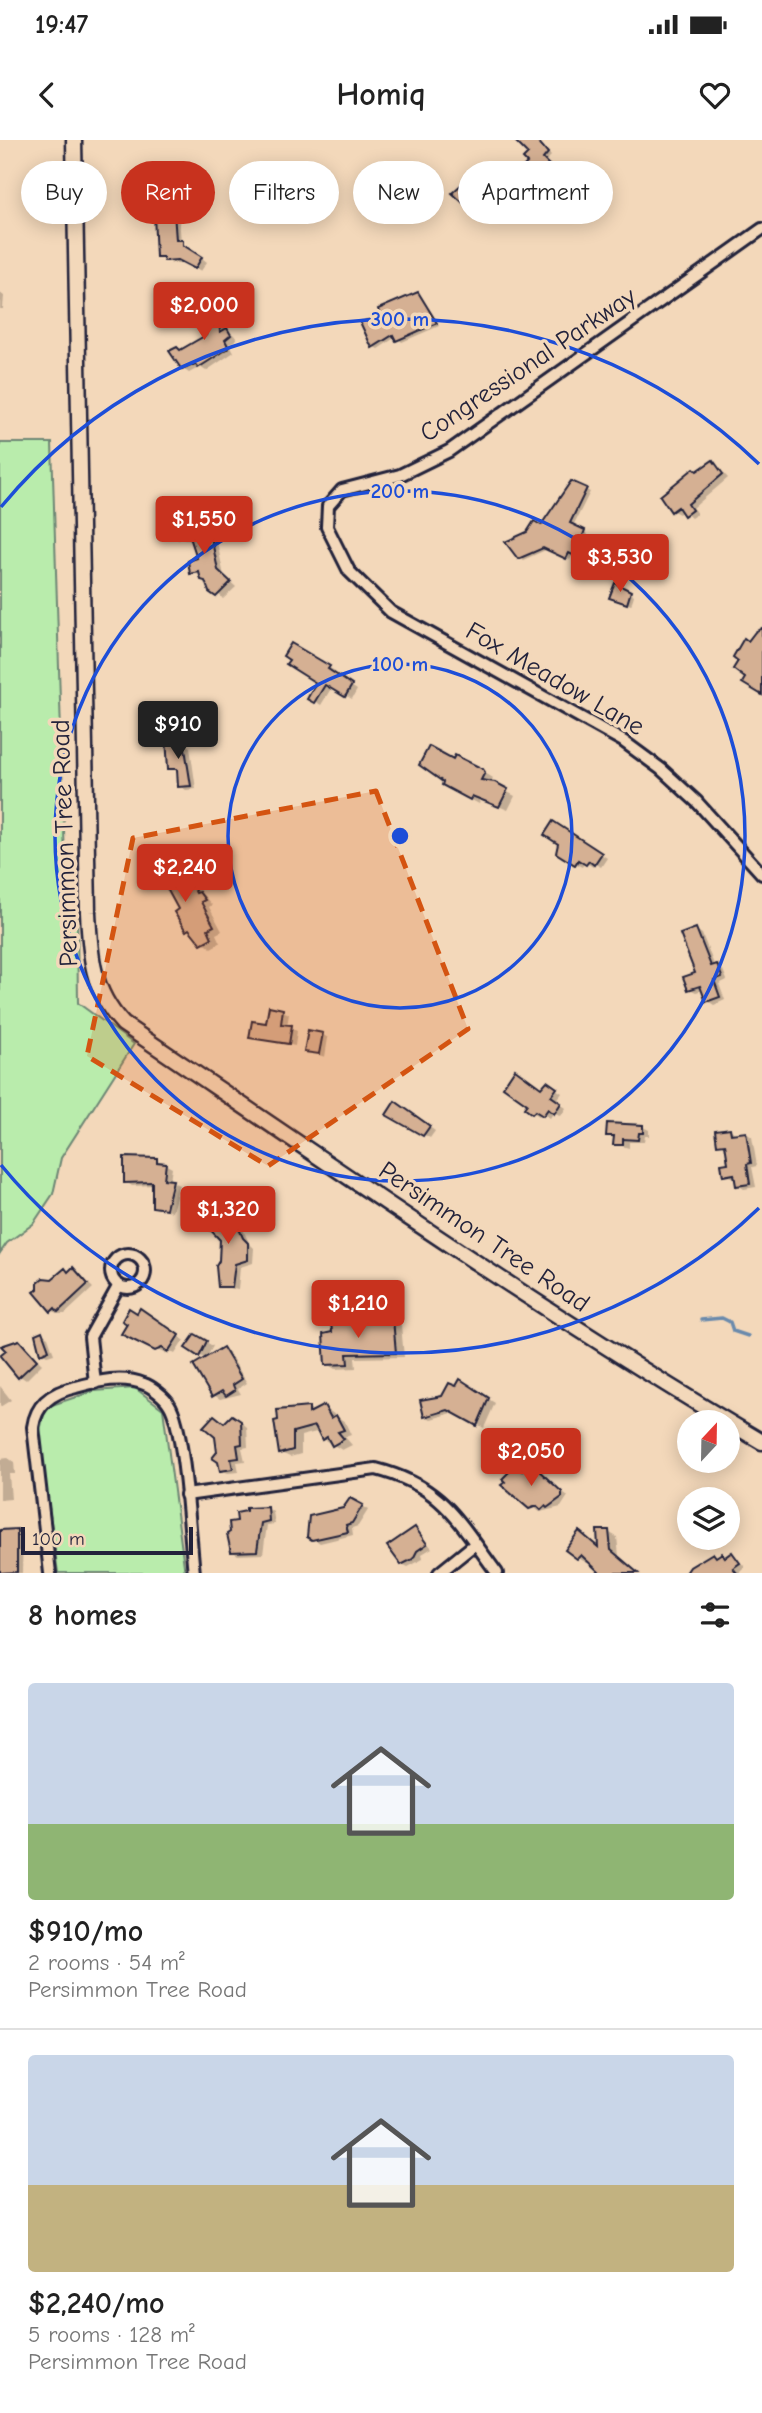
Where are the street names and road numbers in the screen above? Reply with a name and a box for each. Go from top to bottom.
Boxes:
street label: Congressional Parkway [414,281,642,448]
street label: Fox Meadow Lane [461,616,649,742]
street label: Persimmon Tree Road [46,719,84,967]
street label: Persimmon Tree Road [373,1155,595,1319]

